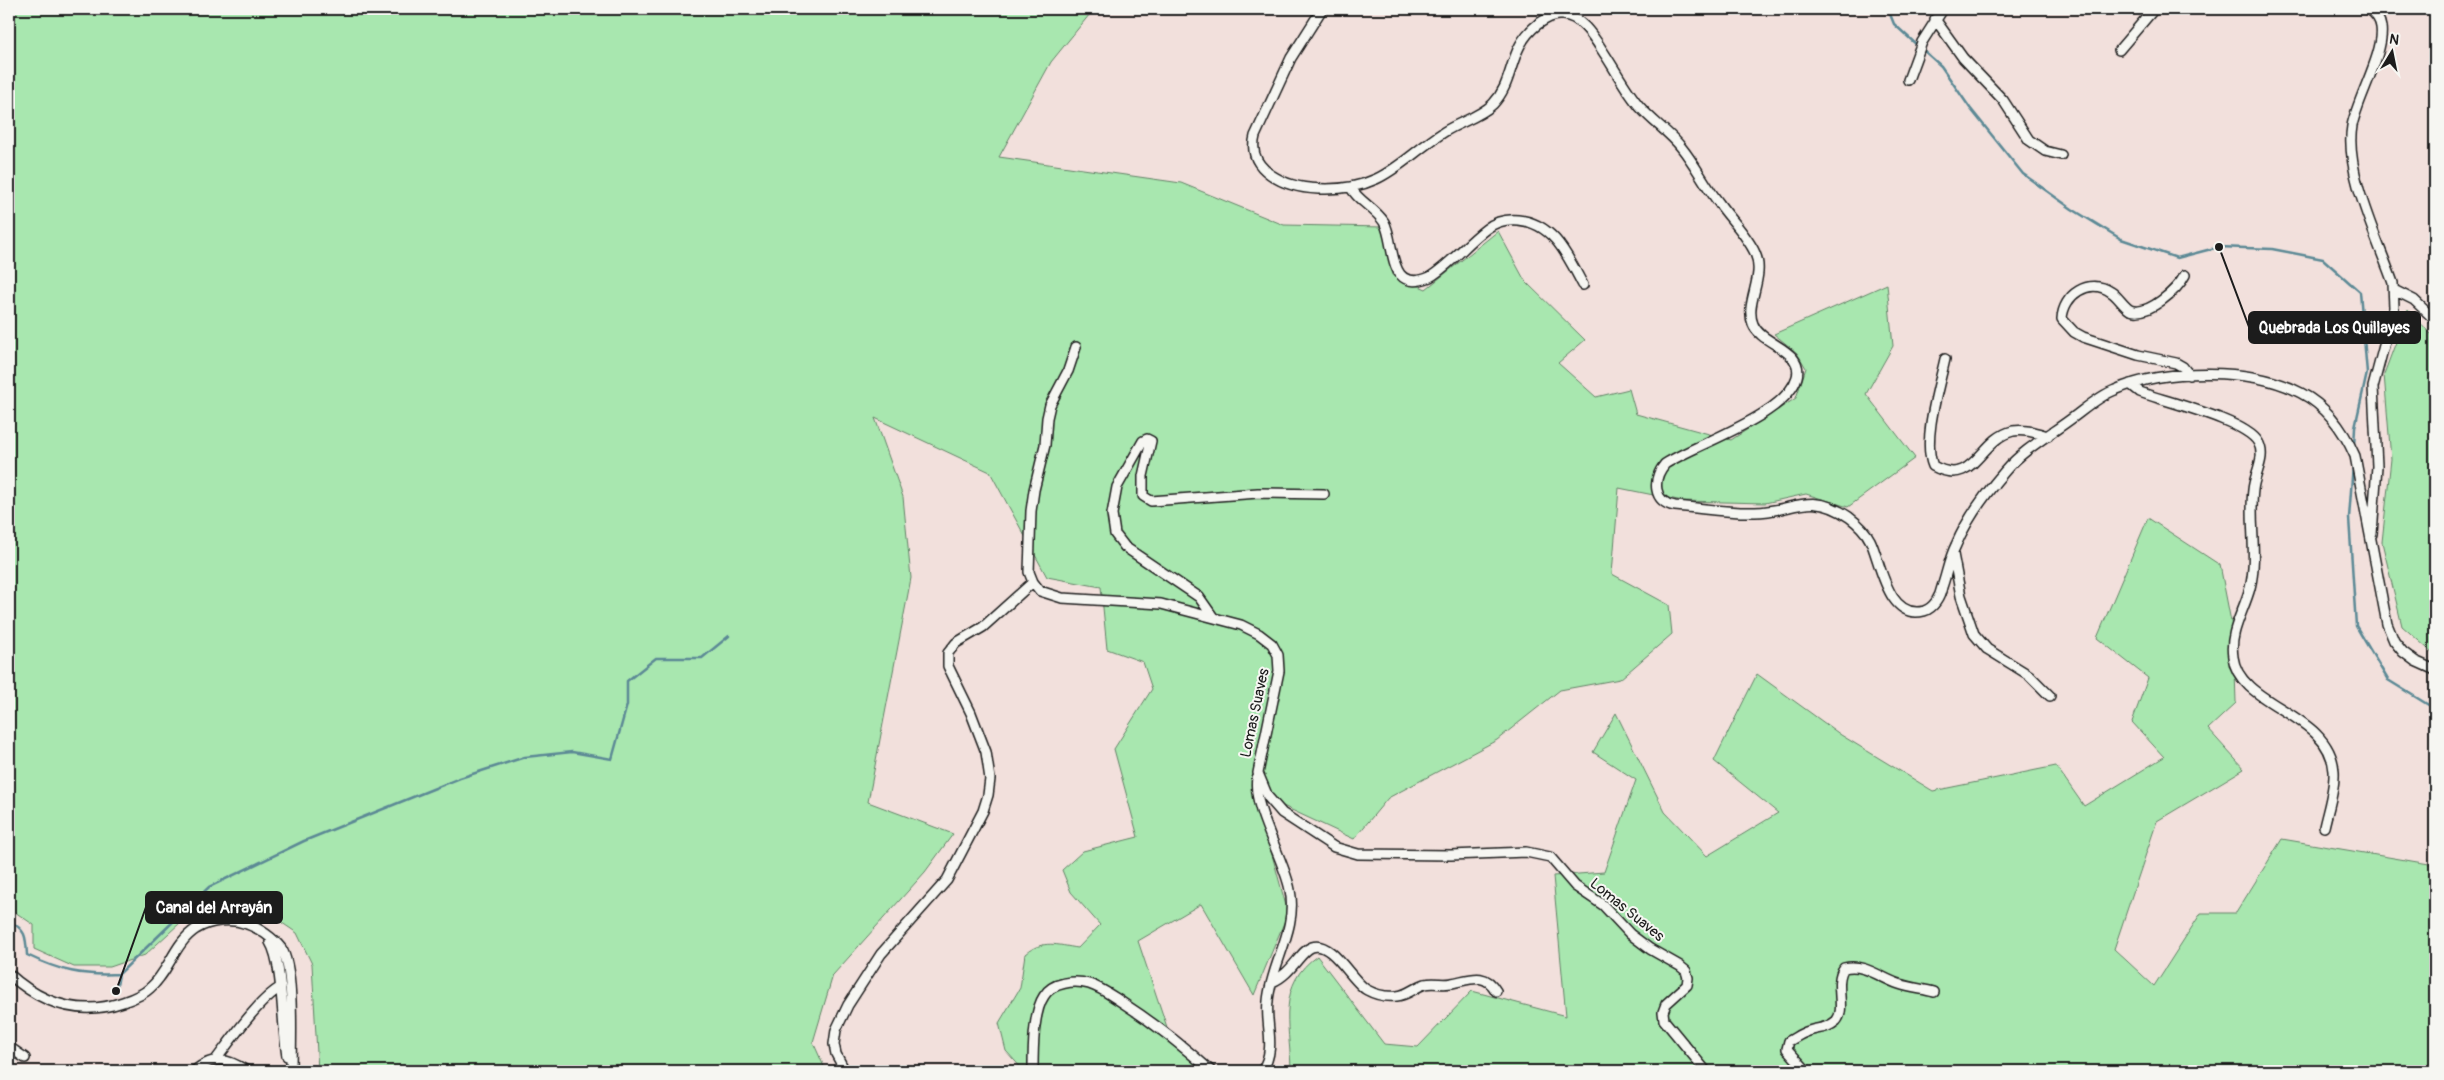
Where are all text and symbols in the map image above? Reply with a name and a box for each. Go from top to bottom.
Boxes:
north arrow [2366,28,2416,78]
text: N [2388,30,2400,49]
callout: Quebrada Los Quillayes [2249,312,2420,343]
text: Quebrada Los Quillayes [2258,318,2410,338]
street label: Lomas Suaves [1236,667,1274,759]
street label: Lomas Suaves [1586,874,1668,946]
callout: Canal del Arrayán [146,892,282,923]
text: Canal del Arrayán [156,898,272,918]

